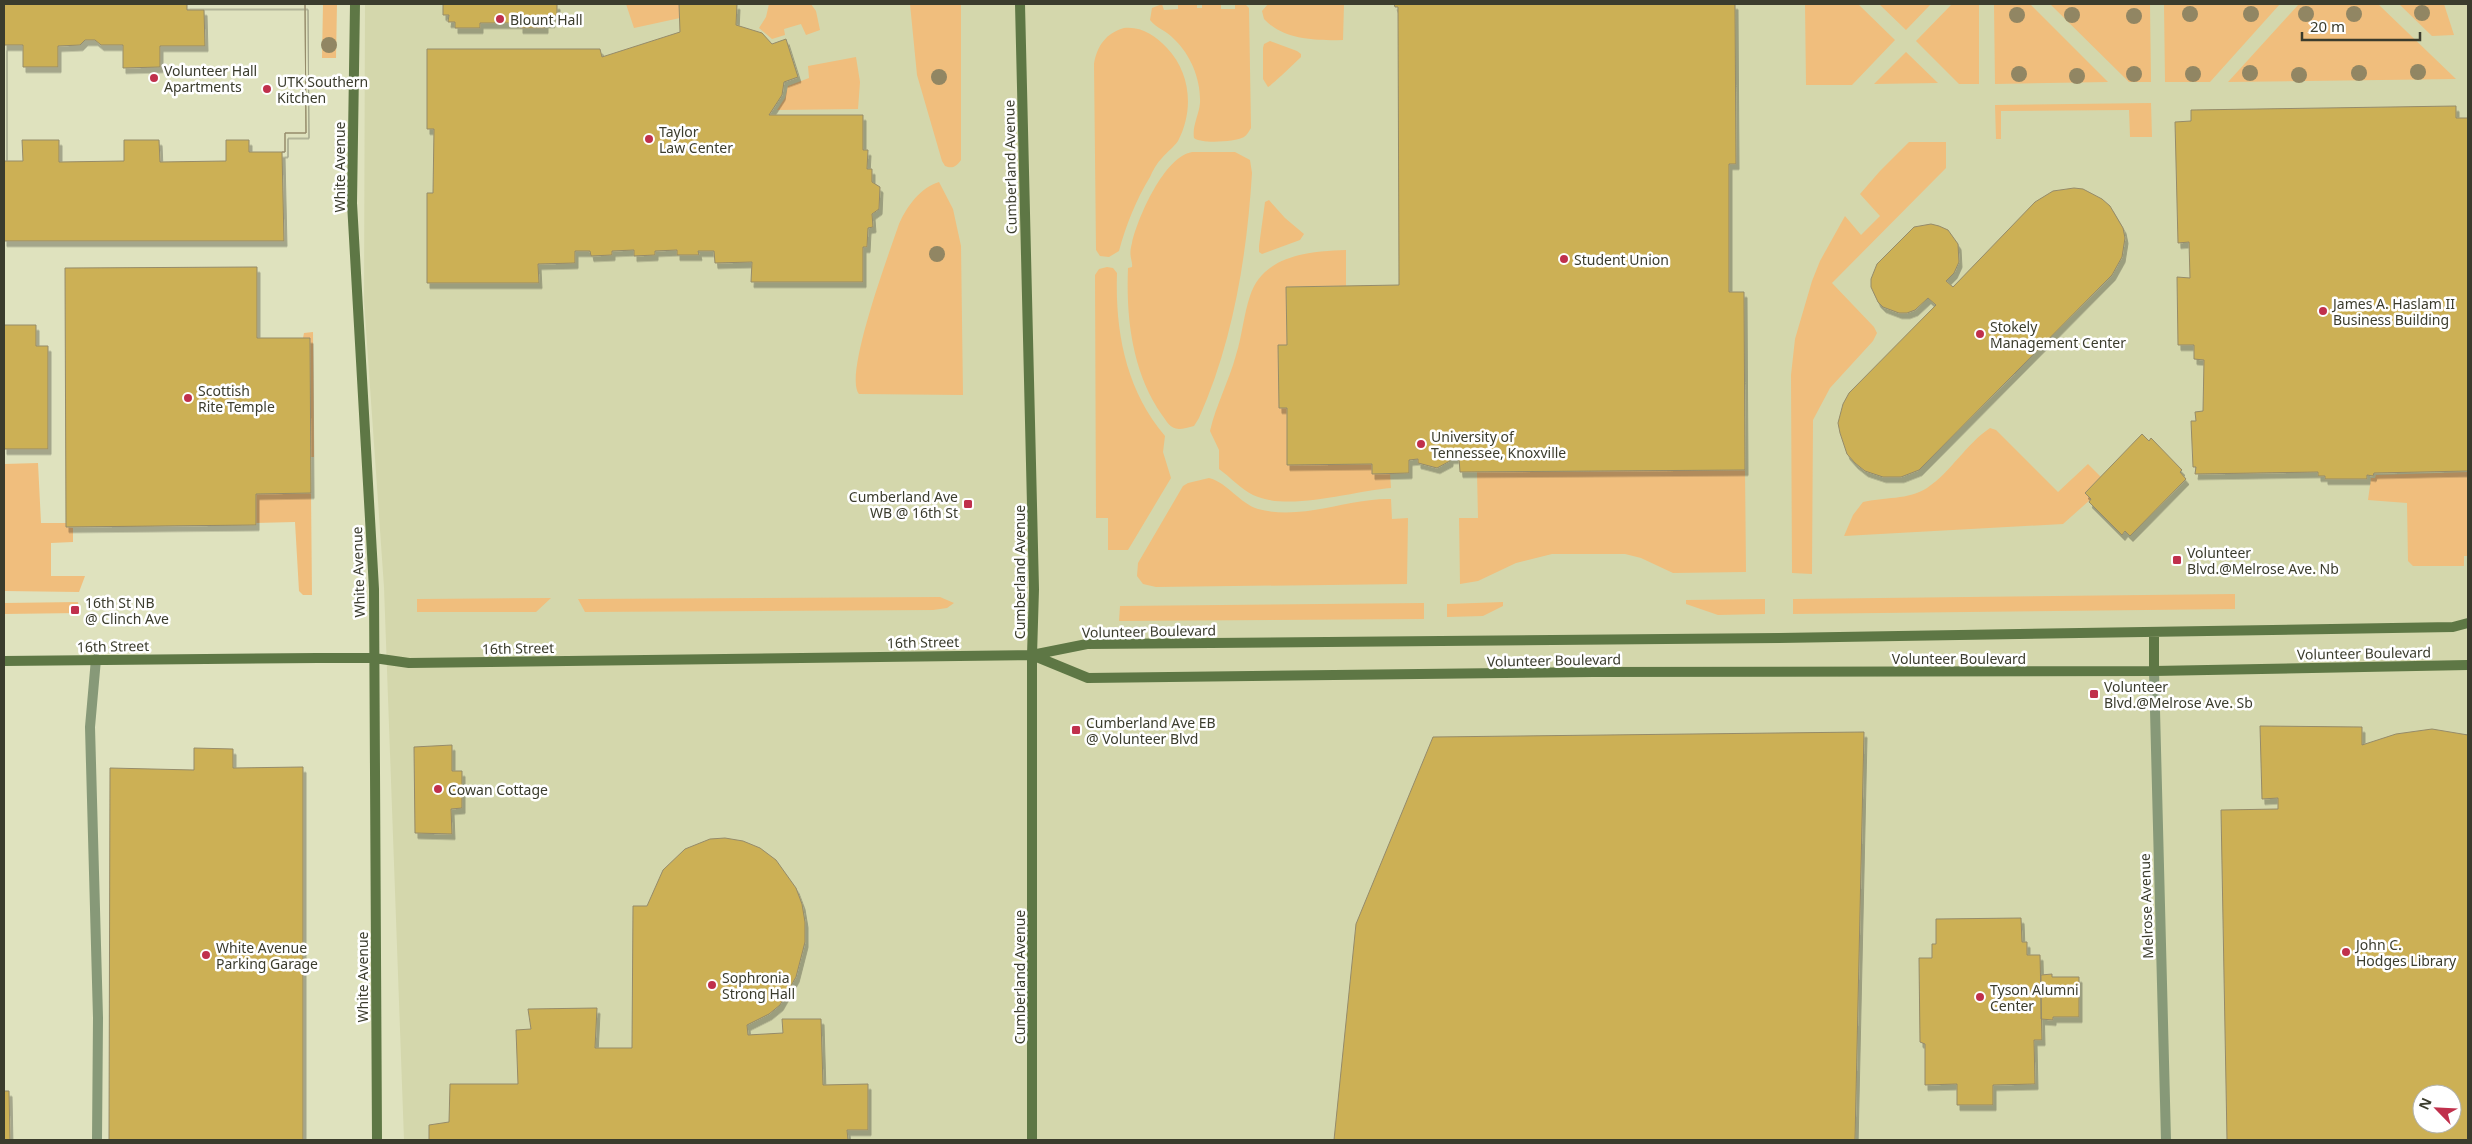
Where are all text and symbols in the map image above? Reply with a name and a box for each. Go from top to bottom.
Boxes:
place label: Blount Hall [510,10,583,29]
scale bar [2302,10,2420,42]
marker: Blount Hall [494,13,506,25]
text: 20 m [2310,16,2345,36]
place label: Volunteer Hall Apartments [164,61,257,96]
marker: Volunteer Hall Apartments [148,72,160,84]
place label: UTK Southern Kitchen [277,72,368,107]
marker: UTK Southern Kitchen [261,83,273,95]
street label: Cumberland Avenue [999,100,1021,234]
street label: White Avenue [330,121,349,213]
place label: Taylor Law Center [659,122,733,157]
marker: Taylor Law Center [643,133,655,145]
place label: Student Union [1574,250,1669,269]
marker: Student Union [1558,253,1570,265]
place label: James A. Haslam II Business Building [2331,294,2455,329]
marker: James A. Haslam II Business Building [2317,305,2329,317]
place label: Stokely Management Center [1990,317,2126,352]
marker: Stokely Management Center [1974,328,1986,340]
place label: Scottish Rite Temple [198,381,275,416]
marker: Scottish Rite Temple [182,392,194,404]
place label: University of Tennessee, Knoxville [1431,427,1566,462]
marker: University of Tennessee, Knoxville [1415,438,1427,450]
place label: Cumberland Ave WB @ 16th St [849,487,958,522]
marker: Cumberland Ave WB @ 16th St [962,498,974,510]
street label: Cumberland Avenue [1010,505,1029,639]
street label: White Avenue [347,526,369,618]
place label: Volunteer Blvd.@Melrose Ave. Nb [2187,543,2339,578]
marker: Volunteer Blvd.@Melrose Ave. Nb [2171,554,2183,566]
place label: 16th St NB @ Clinch Ave [85,593,169,628]
marker: 16th St NB @ Clinch Ave [69,604,81,616]
street label: Volunteer Boulevard [1082,620,1216,642]
street label: 16th Street [887,632,959,652]
street label: 16th Street [77,636,149,656]
street label: 16th Street [482,638,554,658]
street label: Volunteer Boulevard [2297,642,2431,664]
street label: Volunteer Boulevard [1487,649,1621,671]
street label: Volunteer Boulevard [1892,649,2026,668]
place label: Volunteer Blvd.@Melrose Ave. Sb [2104,677,2253,712]
marker: Volunteer Blvd.@Melrose Ave. Sb [2088,688,2100,700]
place label: Cumberland Ave EB @ Volunteer Blvd [1086,713,1216,748]
marker: Cumberland Ave EB @ Volunteer Blvd [1070,724,1082,736]
place label: Cowan Cottage [448,780,548,799]
marker: Cowan Cottage [432,783,444,795]
street label: Melrose Avenue [2135,853,2157,959]
street label: Cumberland Avenue [1010,910,1029,1044]
street label: White Avenue [353,931,372,1023]
place label: John C. Hodges Library [2354,935,2457,970]
place label: White Avenue Parking Garage [216,938,318,973]
marker: John C. Hodges Library [2340,946,2352,958]
marker: White Avenue Parking Garage [200,949,212,961]
place label: Sophronia Strong Hall [722,968,795,1003]
marker: Sophronia Strong Hall [706,979,718,991]
place label: Tyson Alumni Center [1990,980,2079,1015]
marker: Tyson Alumni Center [1974,991,1986,1003]
north arrow [2412,1084,2462,1134]
text: N [2414,1094,2436,1113]

